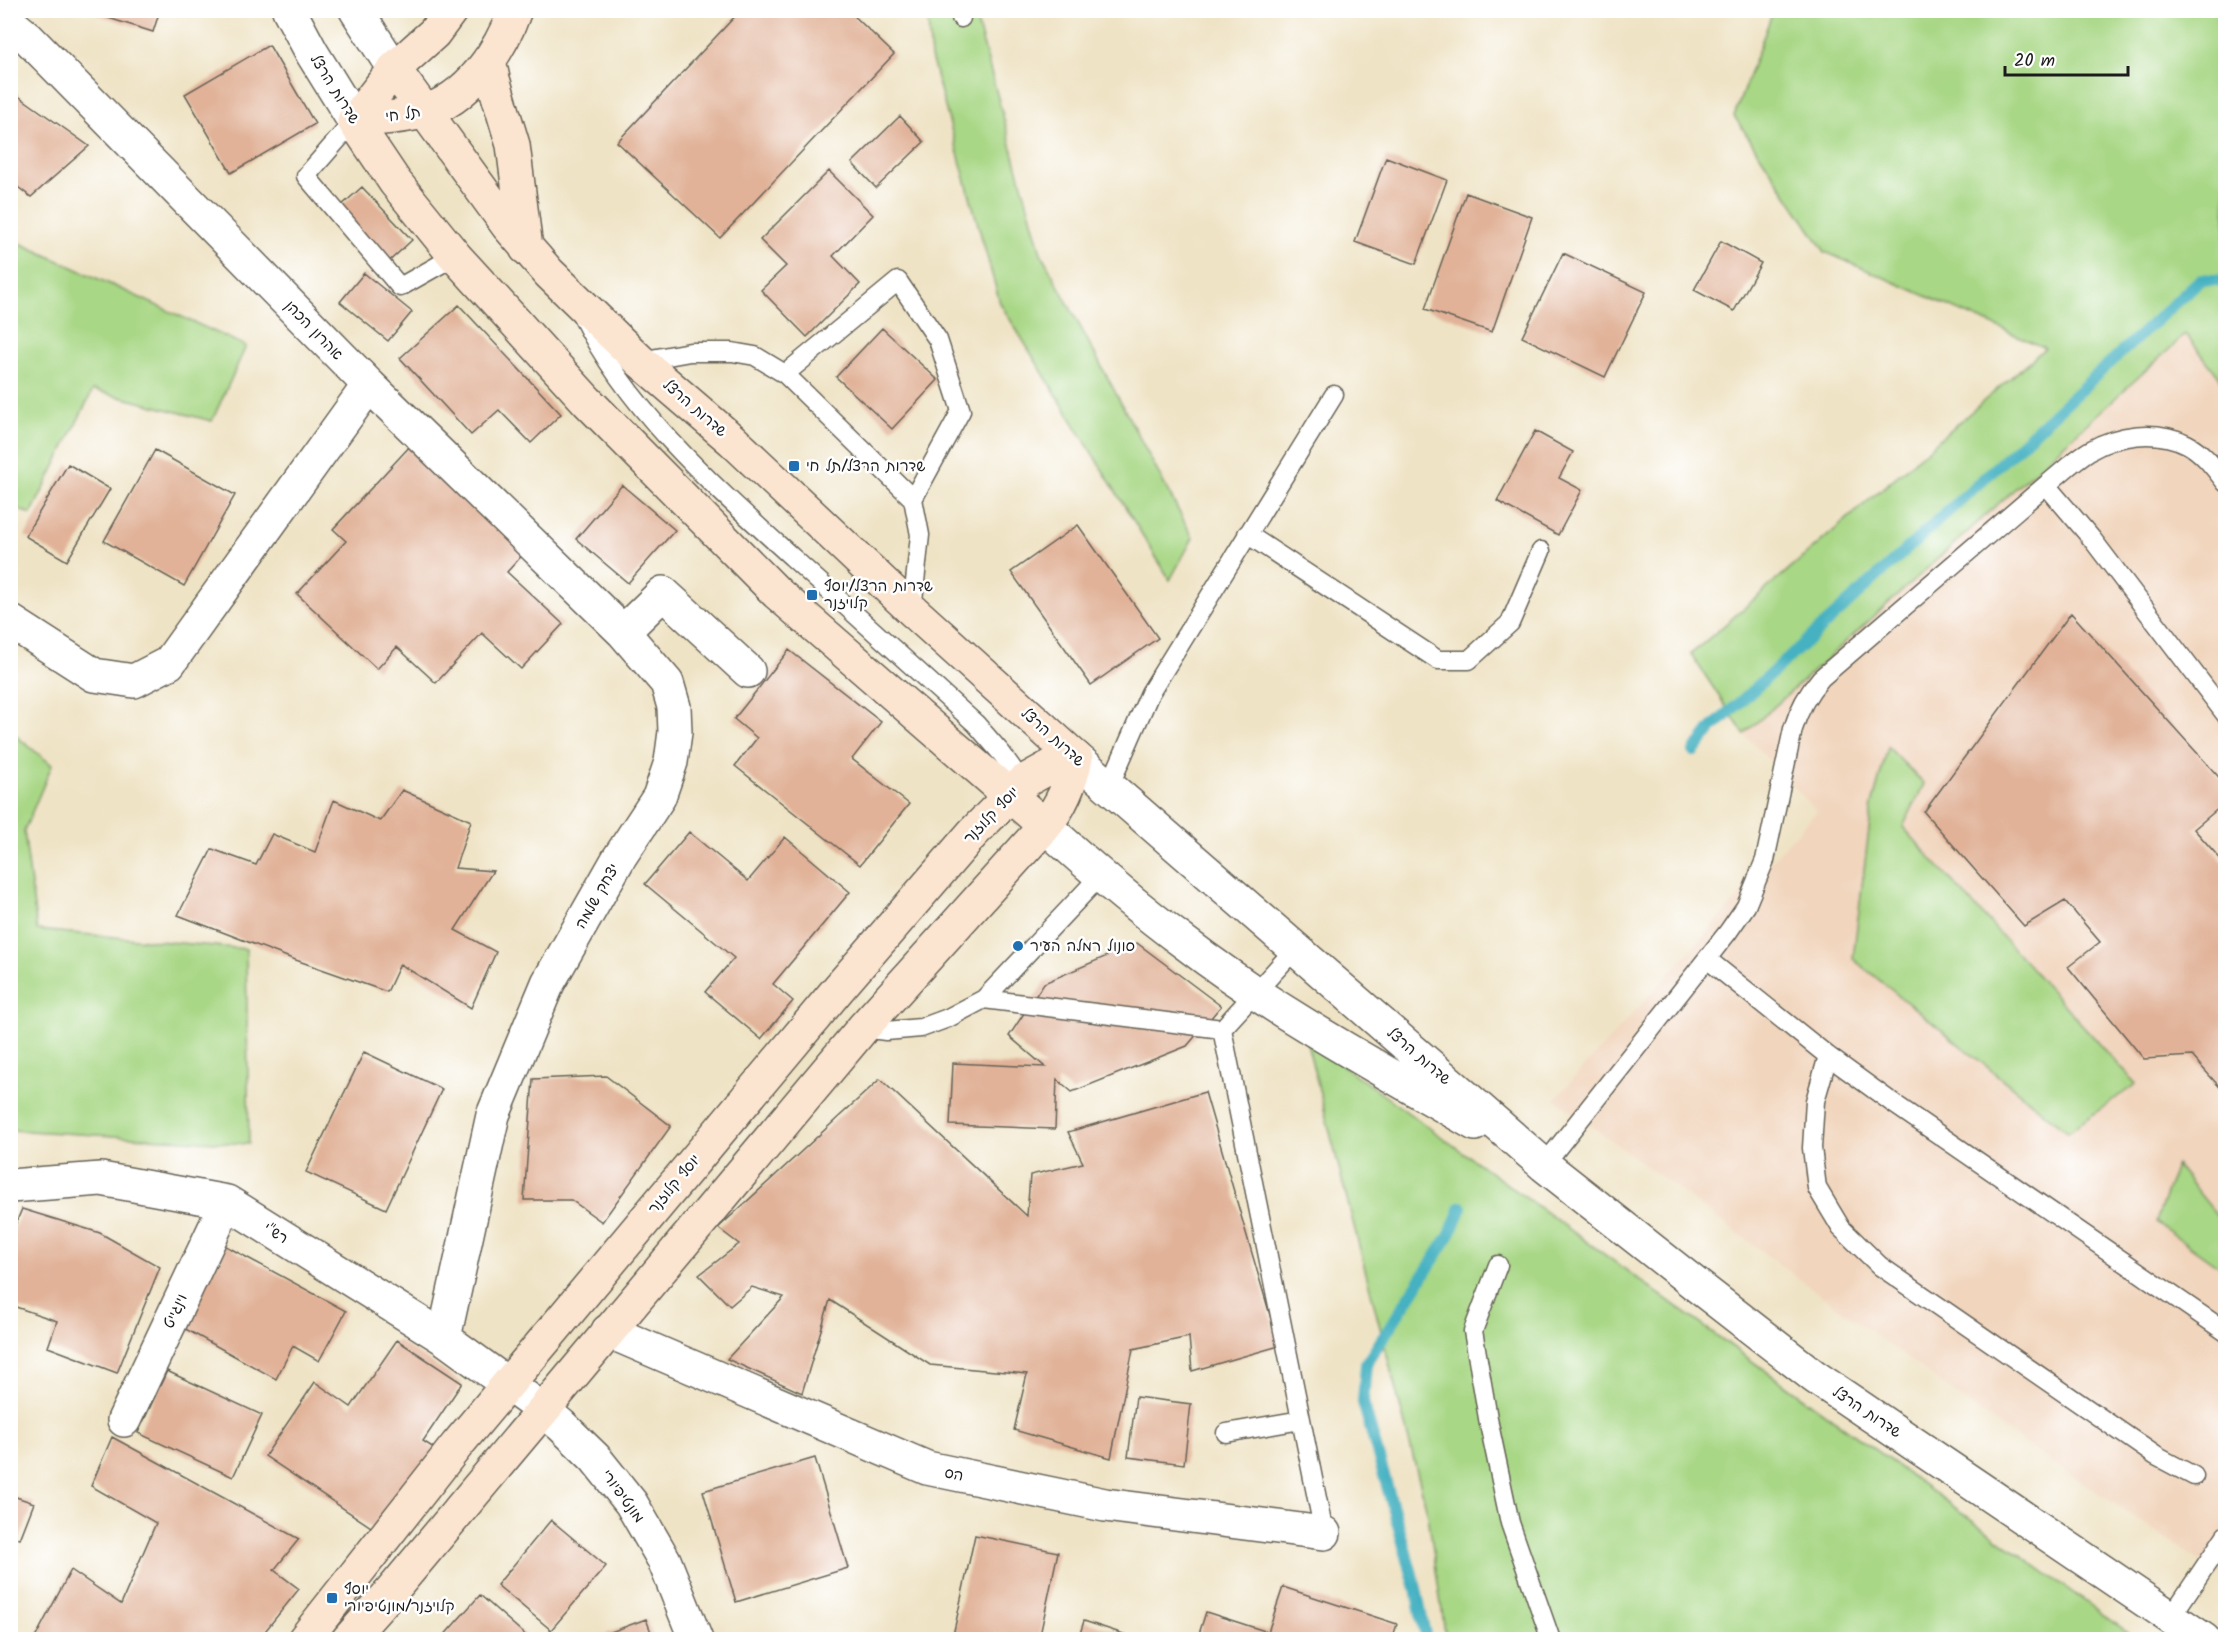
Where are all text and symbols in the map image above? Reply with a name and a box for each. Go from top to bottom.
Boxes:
scale bar [2005,39,2128,77]
text: 20 m [2014,47,2055,76]
street label: שדרות הרצל [303,50,365,129]
street label: תל חי [384,100,423,130]
street label: אהרון הכהן [278,295,348,367]
street label: שדרות הרצל [657,374,732,444]
place label: שדרות הרצל/תל חי [806,455,926,479]
marker: שדרות הרצל/תל חי [787,459,801,473]
place label: שדרות הרצל/יוסף קלויזנר [824,575,933,616]
marker: שדרות הרצל/יוסף קלויזנר [805,588,819,602]
street label: שדרות הרצל [1015,702,1090,773]
street label: יוסף קלוזנר [958,782,1025,850]
street label: יצחק שלמה [569,859,626,934]
place label: סונול רמלה העיר [1030,935,1135,959]
marker: סונול רמלה העיר [1011,939,1025,953]
street label: שדרות הרצל [1381,1022,1456,1092]
street label: יוסף קלוזנר [642,1149,707,1220]
street label: רש"י [258,1217,293,1251]
street label: וינגייט [157,1290,194,1333]
street label: שדרות הרצל [1827,1381,1906,1445]
street label: הס [942,1461,966,1489]
street label: מונטיפיורי [594,1465,650,1528]
place label: יוסף קלויזנר/מונטיפיורי [344,1578,455,1619]
marker: יוסף קלויזנר/מונטיפיורי [325,1591,339,1605]

